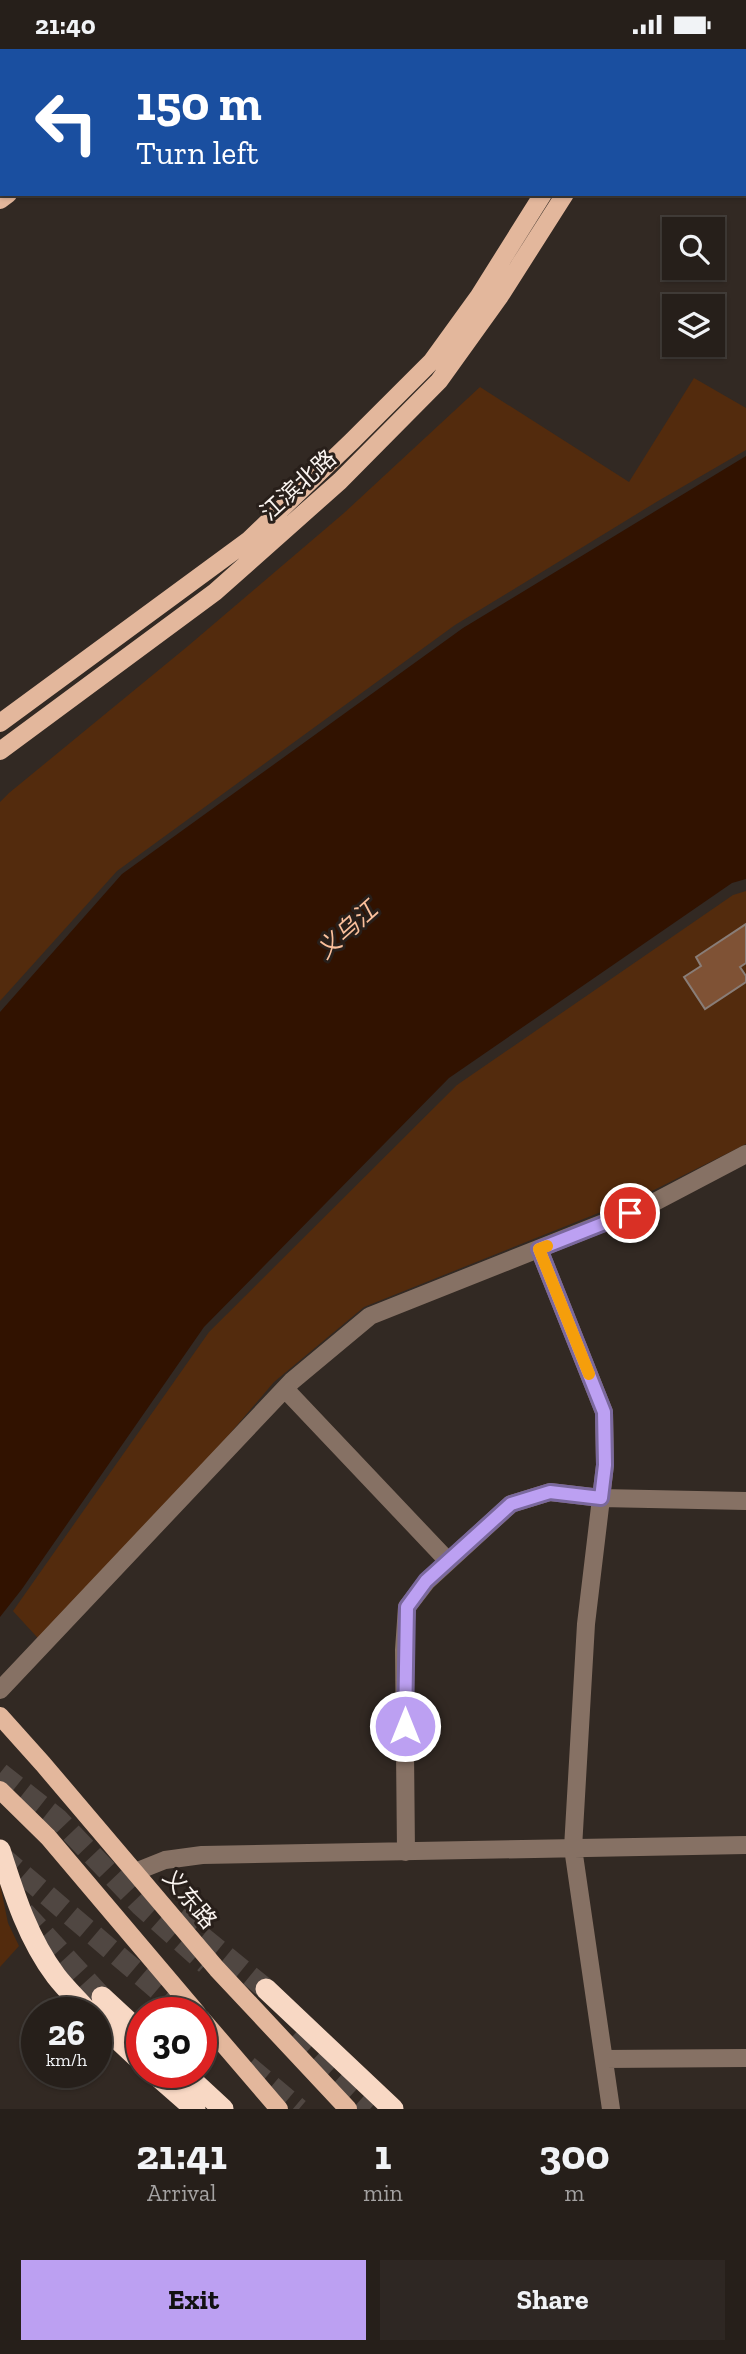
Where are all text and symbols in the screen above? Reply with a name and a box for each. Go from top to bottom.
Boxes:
text: 21:40 [35,9,96,41]
text: 150 m [136,74,262,133]
icon: left [21,77,112,168]
text: Turn left [136,134,258,172]
map controls [662,217,725,357]
button: search [662,217,725,280]
button: layers [662,294,725,357]
street label: 江滨北路 [254,444,342,526]
water label: 义乌江 [310,893,385,964]
pin [600,1183,660,1243]
icon: arrive [611,1194,649,1232]
position arrow [368,1689,442,1763]
street label: 义东路 [157,1864,223,1934]
speed limit sign: 30 [126,1997,217,2088]
text: 26 [48,2012,85,2054]
text: km/h [46,2049,87,2071]
text: 21:41 [136,2129,227,2180]
text: 1 [375,2129,392,2180]
text: 300 [539,2129,610,2180]
text: Arrival [147,2179,216,2207]
text: min [363,2179,403,2207]
text: m [564,2179,584,2207]
button: Exit [21,2260,366,2340]
button: Share [380,2260,725,2340]

